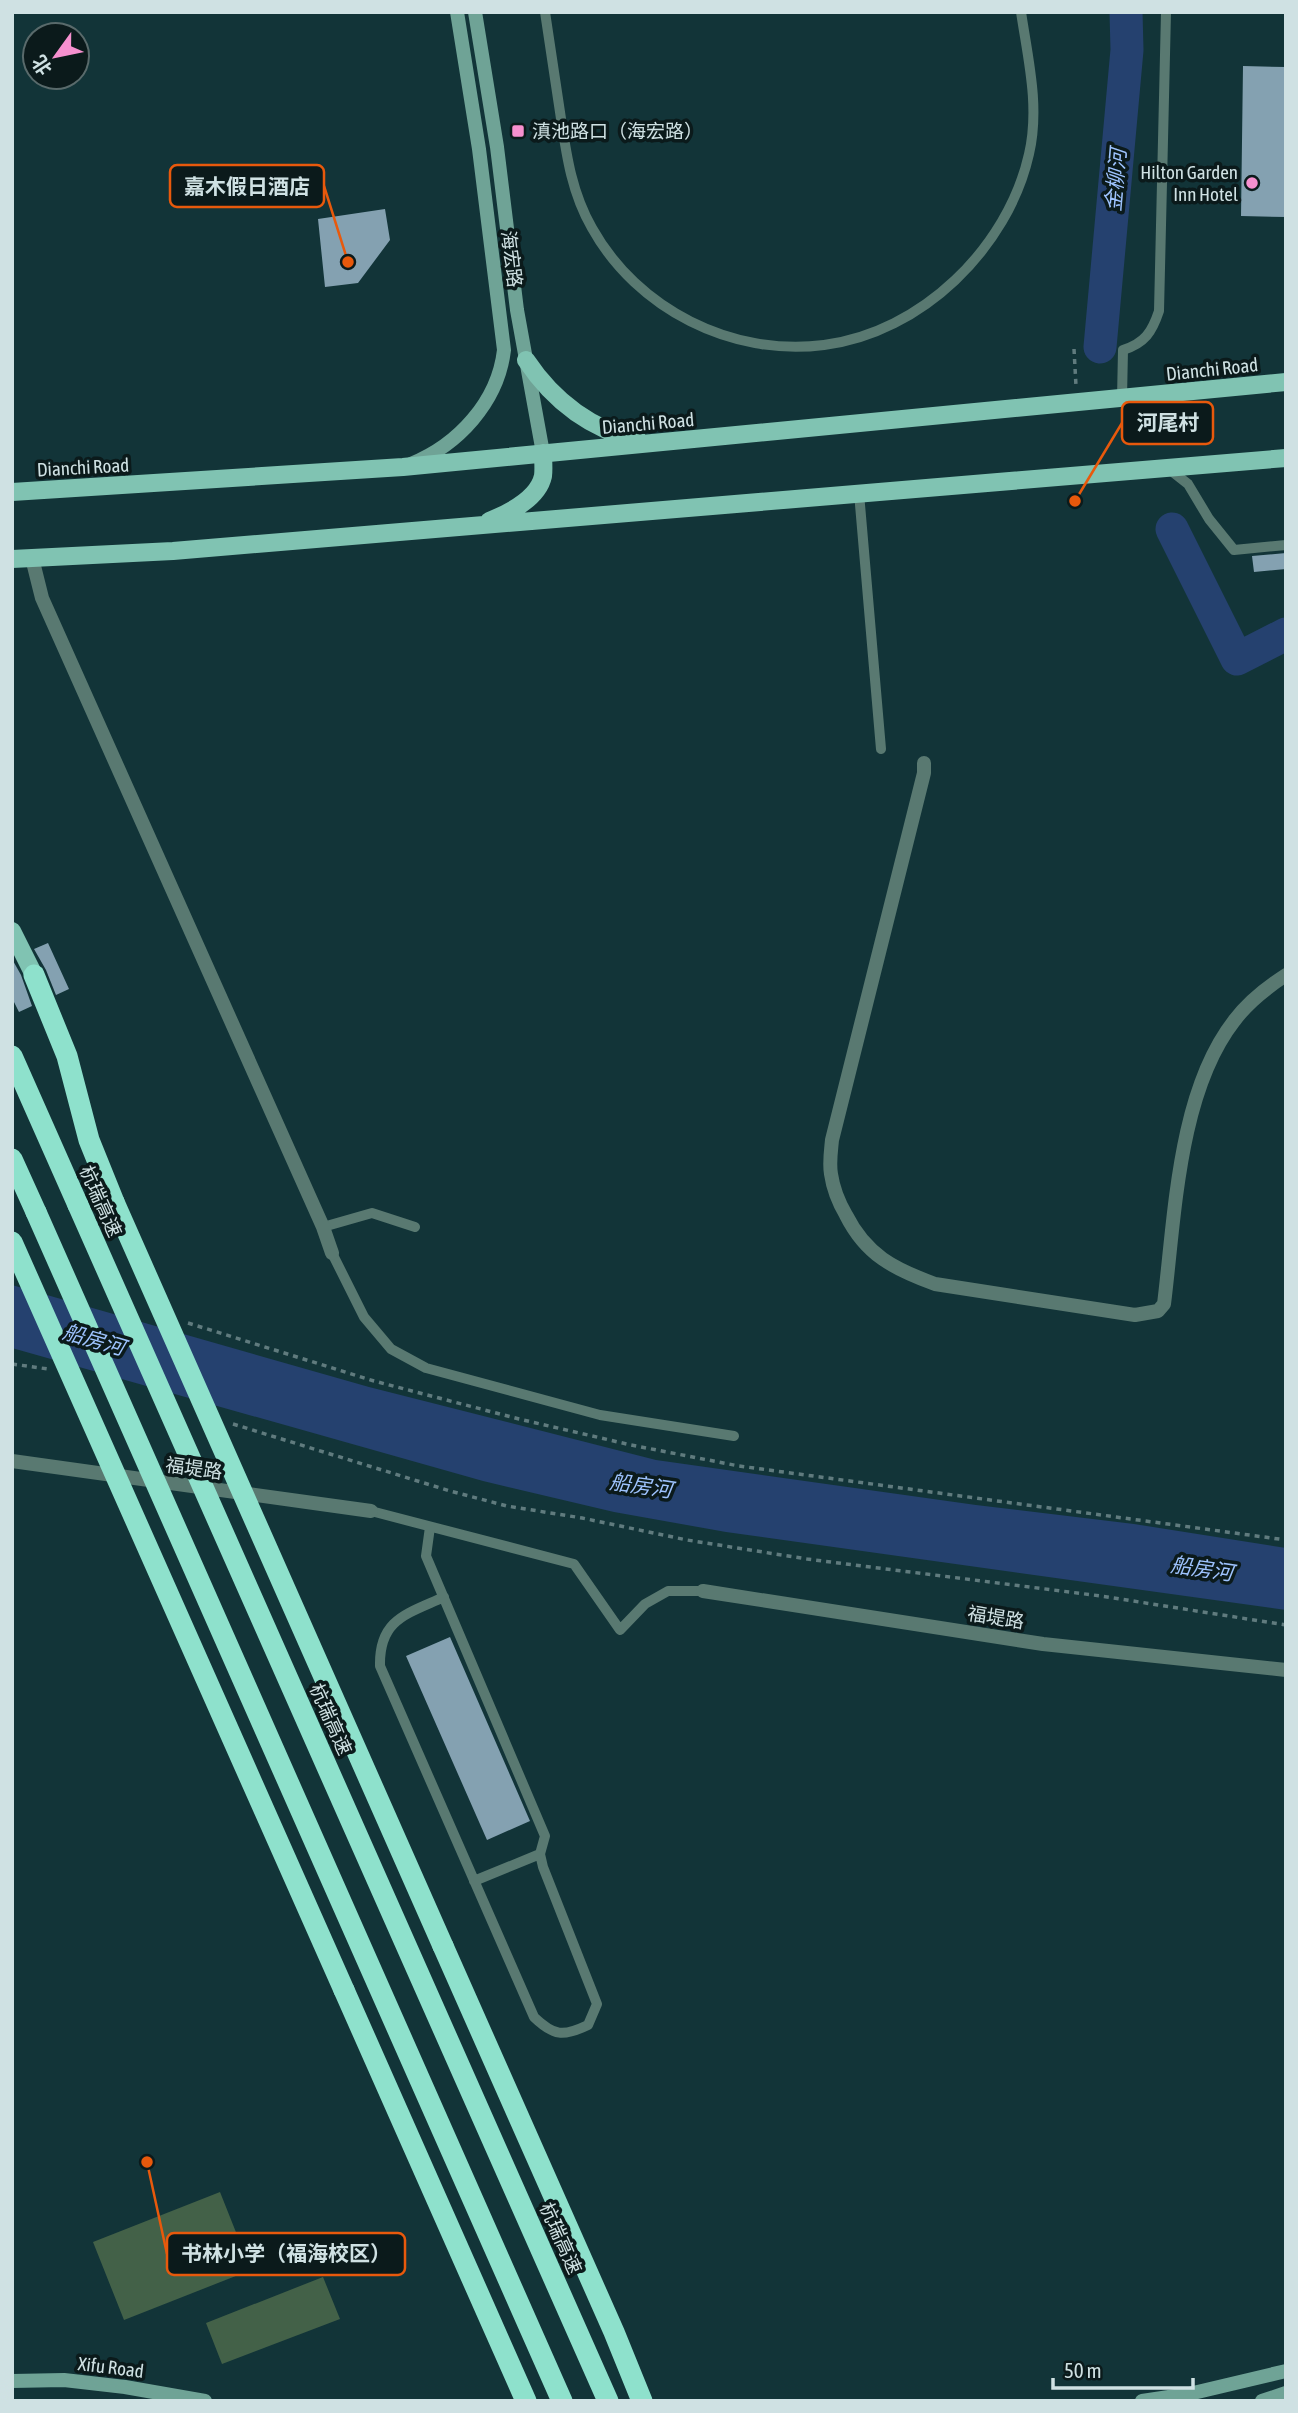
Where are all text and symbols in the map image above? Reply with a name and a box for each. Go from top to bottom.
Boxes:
north arrow [21,21,91,91]
text: 北 [27,51,56,79]
place label: 滇池路口（海宏路） [532,120,703,142]
marker: 滇池路口（海宏路） [510,123,526,139]
water label: 金柳河 [1100,144,1130,212]
place label: Hilton Garden Inn Hotel [1140,161,1238,205]
callout: 嘉木假日酒店 [170,165,324,207]
text: 嘉木假日酒店 [184,174,310,198]
marker: Hilton Garden Inn Hotel [1244,175,1260,191]
street label: 海宏路 [498,229,526,289]
street label: Dianchi Road [1165,353,1259,385]
callout: 河尾村 [1122,402,1213,444]
street label: Dianchi Road [601,408,695,438]
text: 河尾村 [1137,410,1200,434]
street label: Dianchi Road [36,454,130,480]
street label: 杭瑞高速 [75,1162,127,1240]
water label: 船房河 [60,1319,131,1360]
street label: 福堤路 [164,1453,224,1483]
water label: 船房河 [608,1469,678,1502]
water label: 船房河 [1169,1552,1239,1585]
street label: 福堤路 [966,1602,1026,1632]
street label: 杭瑞高速 [305,1680,357,1758]
street label: 杭瑞高速 [535,2199,587,2277]
callout: 书林小学（福海校区） [167,2233,405,2275]
text: 书林小学（福海校区） [181,2241,391,2265]
scale bar [1053,2346,1193,2390]
street label: Xifu Road [77,2352,145,2382]
text: 50 m [1064,2358,1102,2382]

